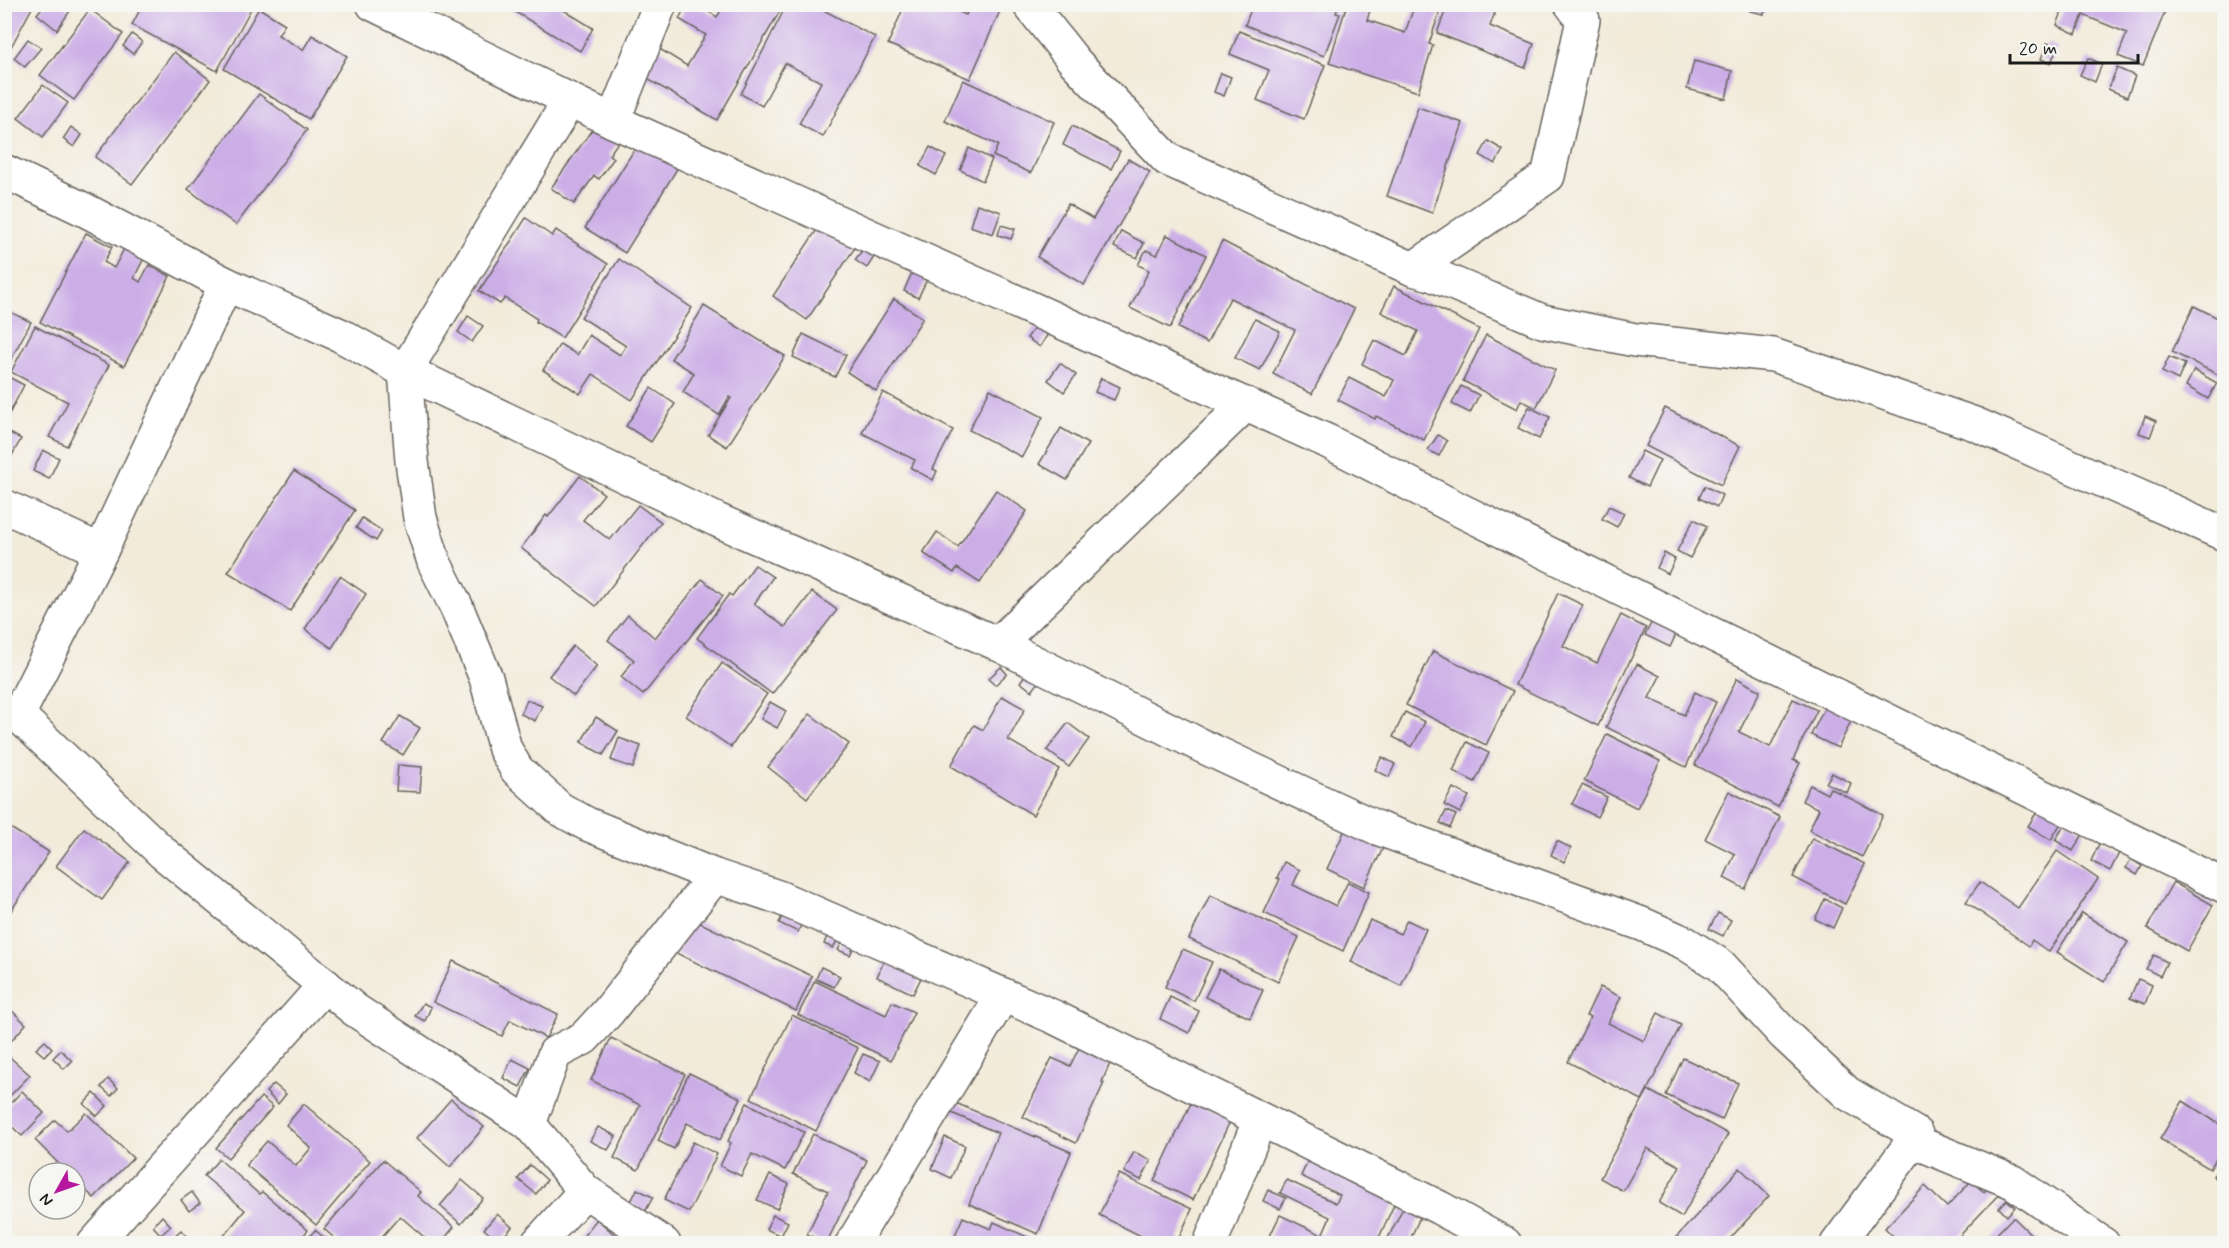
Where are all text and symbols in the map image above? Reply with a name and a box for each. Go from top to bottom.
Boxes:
scale bar [2010,27,2138,65]
text: 20 m [2019,37,2057,61]
north arrow [27,1161,87,1221]
text: N [35,1189,58,1211]

